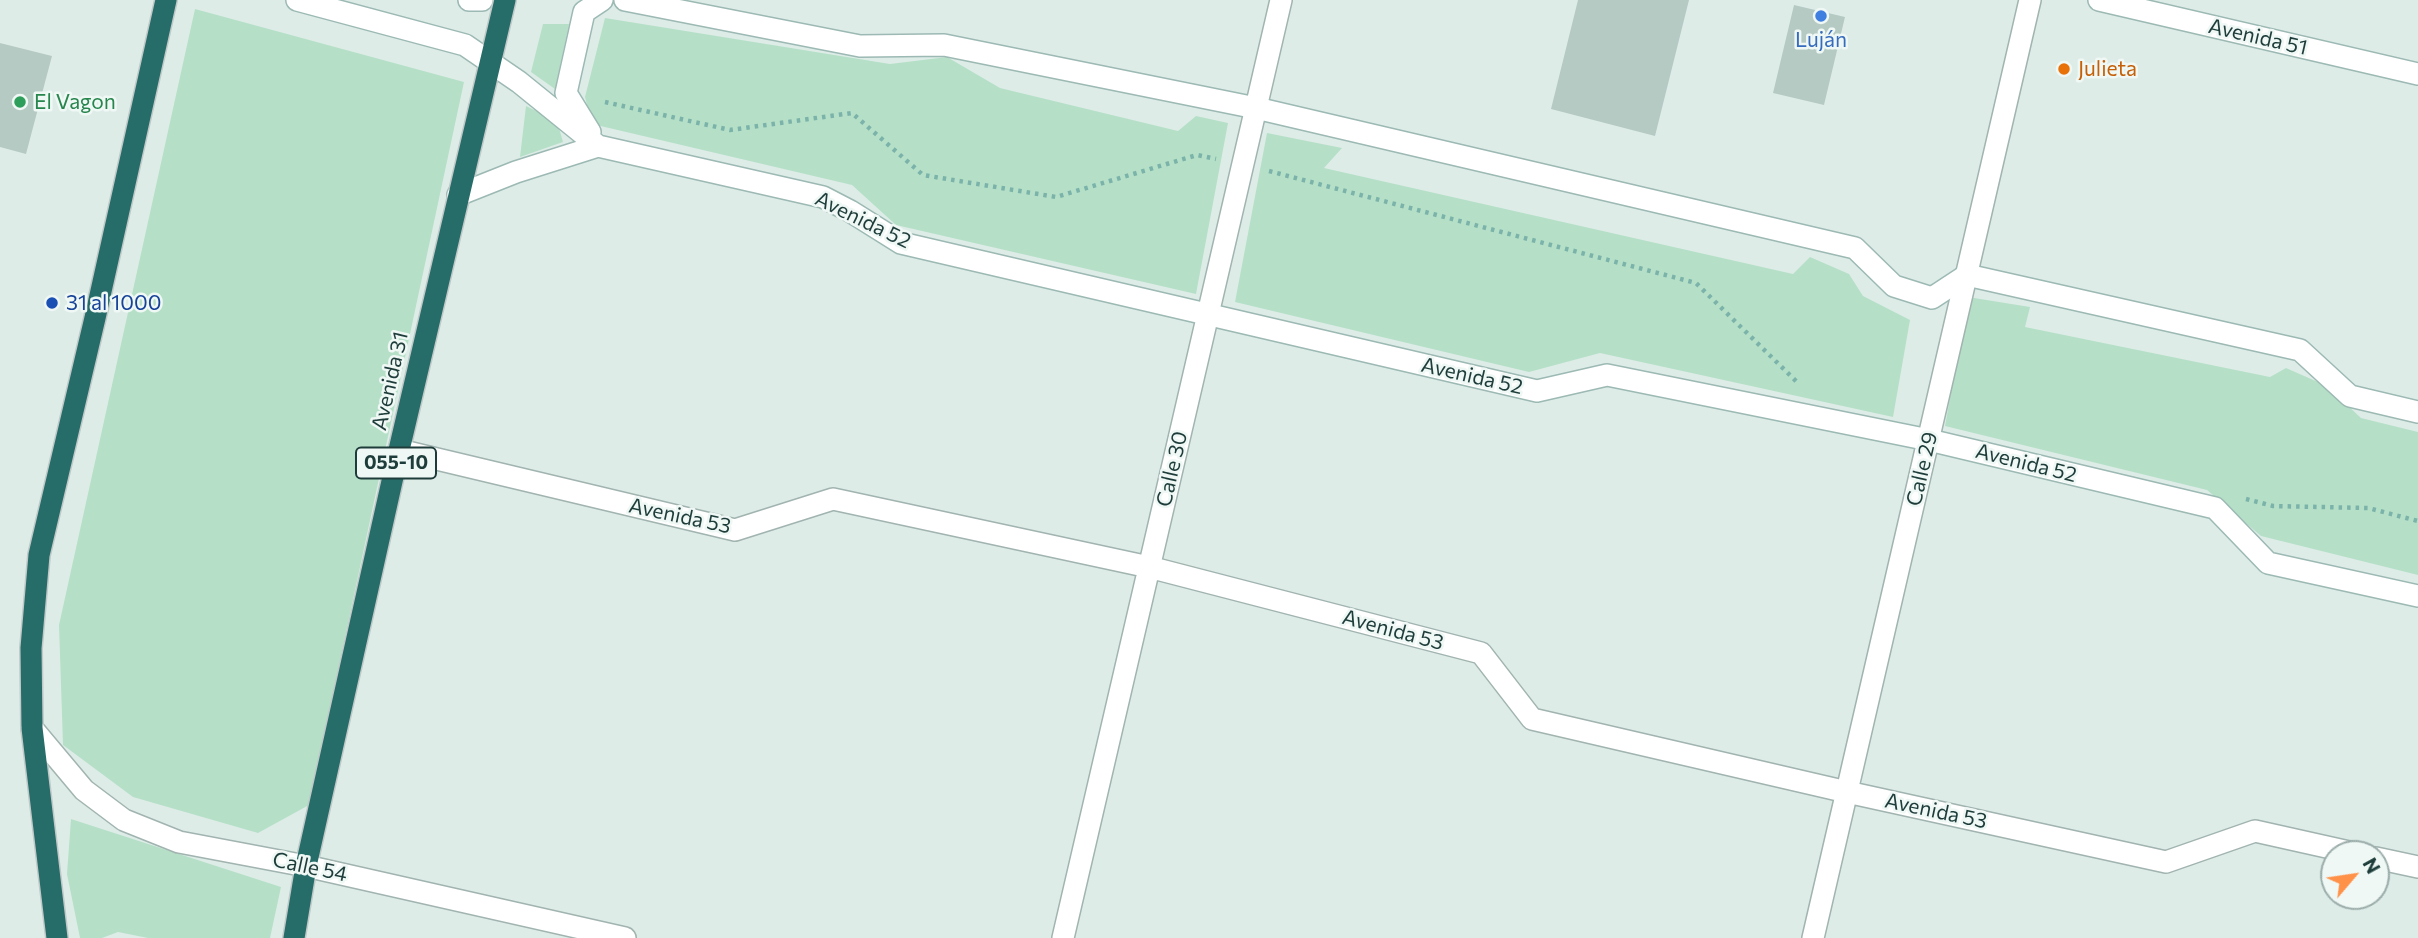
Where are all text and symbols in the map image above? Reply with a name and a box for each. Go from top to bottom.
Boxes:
marker: Luján [1813,8,1829,24]
street label: Avenida 51 [2206,13,2310,61]
place label: Luján [1795,27,1847,53]
place label: Julieta [2078,56,2137,82]
marker: Julieta [2056,61,2072,77]
place label: El Vagon [34,89,116,115]
marker: El Vagon [12,94,28,110]
street label: Avenida 52 [811,186,915,254]
place label: 31 al 1000 [66,290,161,316]
marker: 31 al 1000 [44,295,60,311]
street label: Avenida 31 [366,329,414,433]
street label: Avenida 52 [1419,352,1525,400]
street label: Calle 30 [1151,429,1193,509]
street label: Calle 29 [1901,429,1943,509]
street label: Avenida 52 [1973,438,2079,488]
road number: 055-10 [356,447,436,478]
street label: Avenida 53 [627,493,733,539]
street label: Avenida 53 [1340,604,1446,656]
street label: Avenida 53 [1883,788,1989,834]
north arrow [2320,840,2390,910]
street label: Calle 54 [270,847,350,887]
text: N [2359,854,2386,877]

